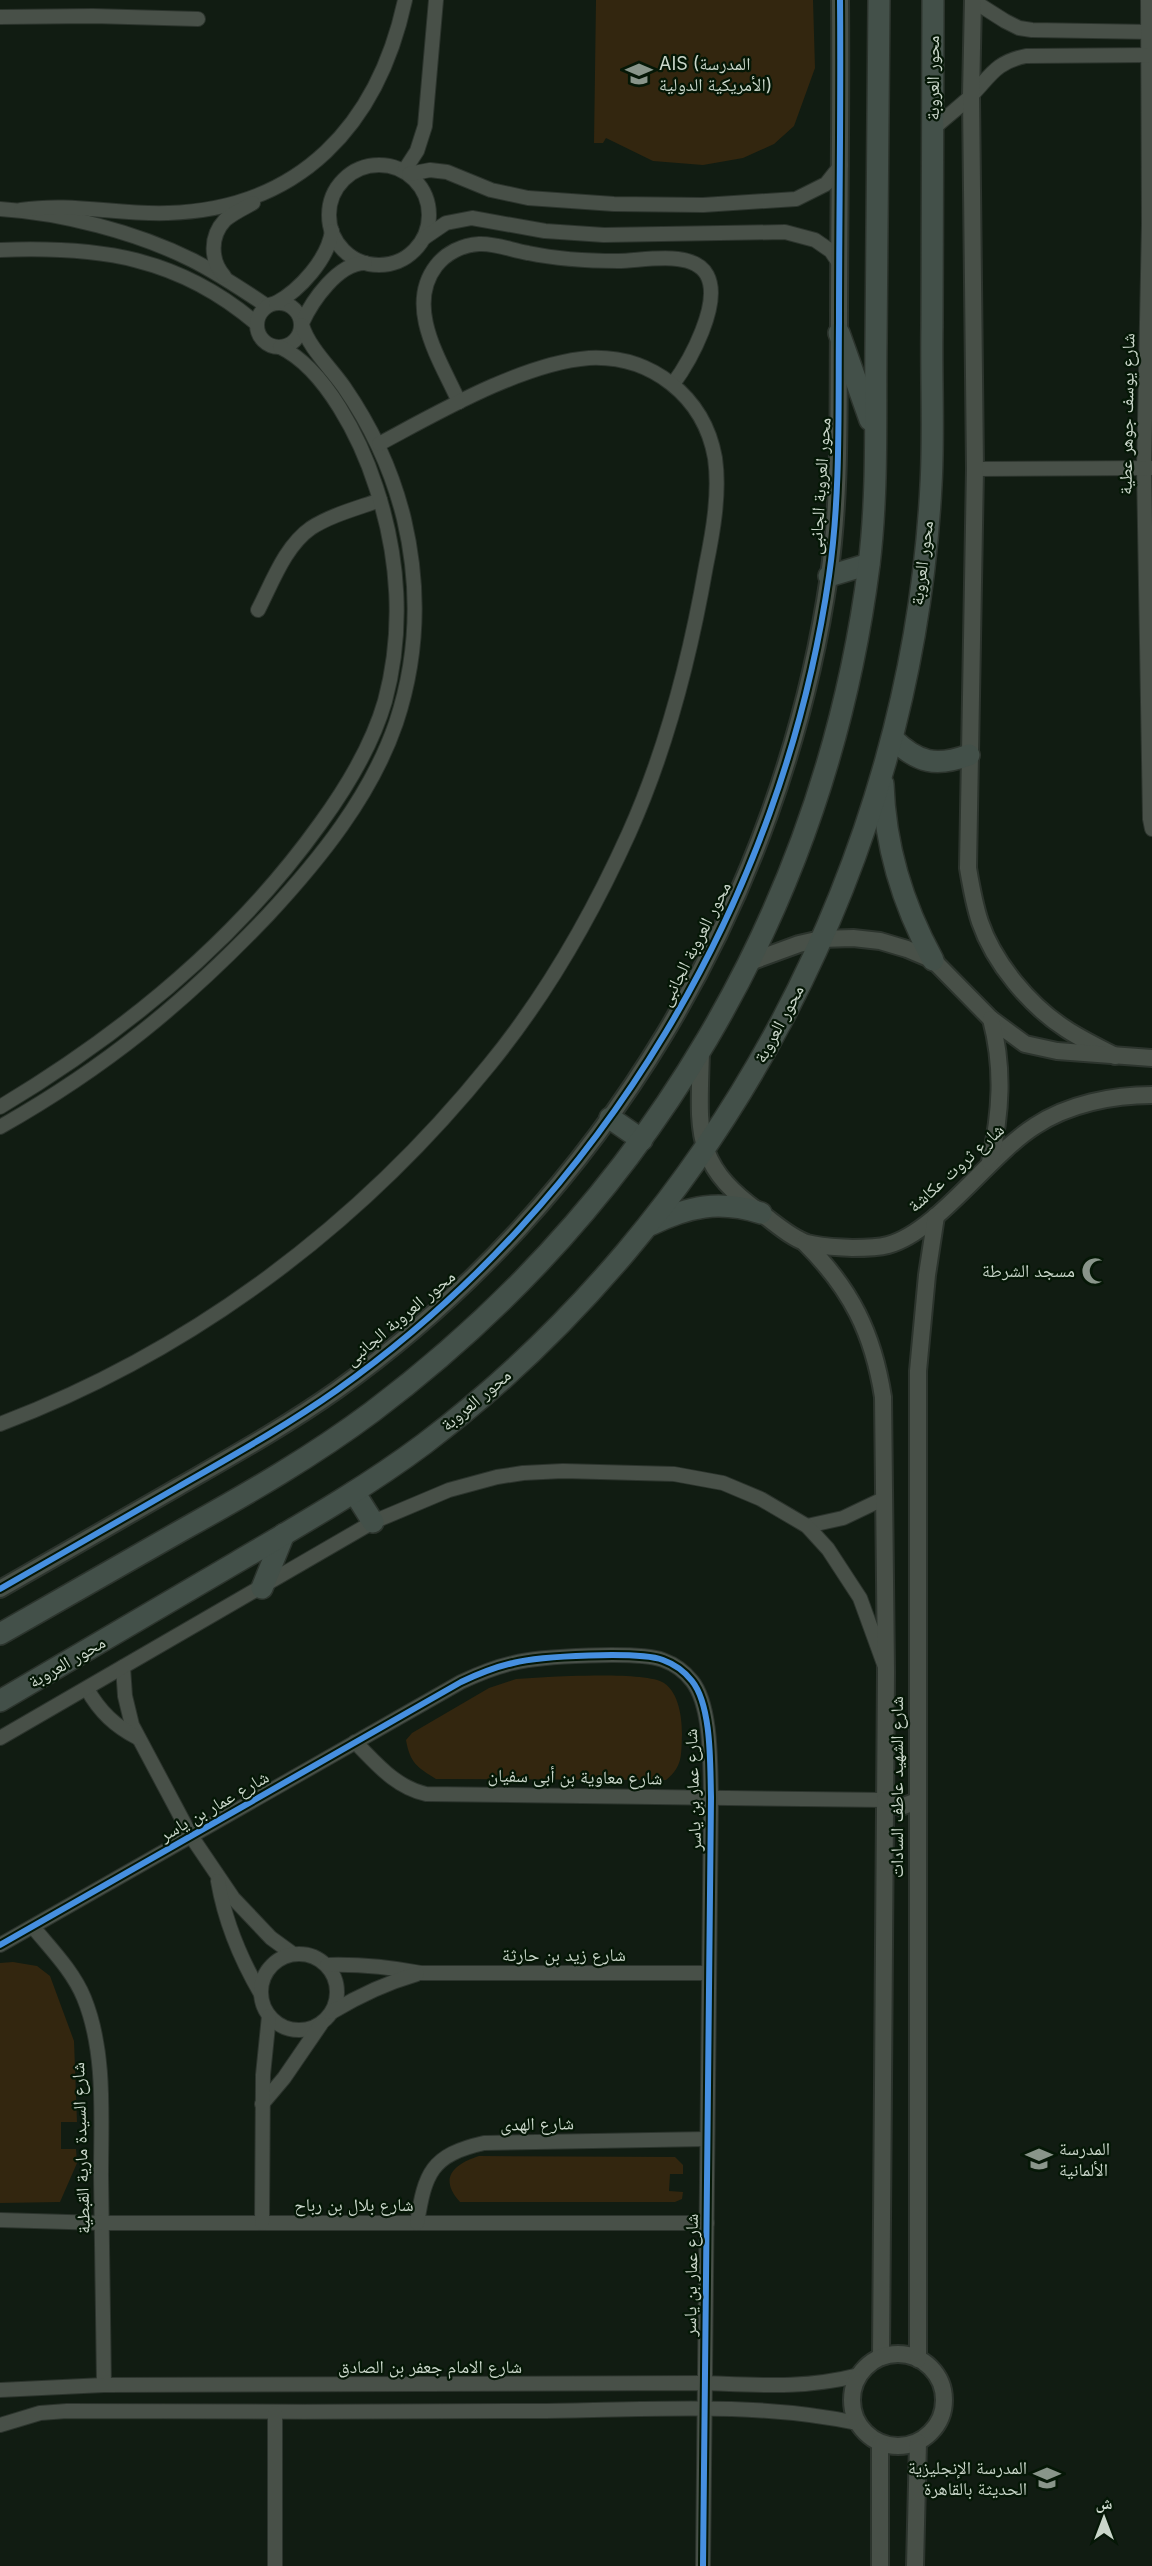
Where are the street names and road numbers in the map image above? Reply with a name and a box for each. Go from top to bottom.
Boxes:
street label: محور العروبة [922,36,944,120]
street label: شارع يوسف جوهر عطية [1115,333,1139,495]
street label: محور العروبة الجانبى [804,417,836,555]
street label: محور العروبة [906,519,938,606]
street label: محور العروبة الجانبى [654,878,736,1010]
street label: محور العروبة [749,981,808,1066]
street label: شارع ثروت عكاشة [903,1119,1009,1217]
street label: محور العروبة الجانبى [340,1265,460,1371]
street label: محور العروبة [436,1364,515,1435]
street label: محور العروبة [25,1631,109,1692]
street label: شارع الشهيد عاطف السادات [886,1696,908,1878]
street label: شارع عمار بن ياسر [680,1728,706,1853]
street label: شارع معاوية بن أبى سفيان [487,1764,663,1790]
street label: شارع عمار بن ياسر [154,1766,273,1847]
street label: شارع زيد بن حارثة [502,1944,626,1966]
street label: شارع السيدة مارية القبطية [67,2062,95,2234]
street label: شارع الهدى [500,2112,574,2136]
street label: شارع بلال بن رباح [294,2194,414,2217]
street label: شارع عمار بن ياسر [679,2213,703,2338]
street label: شارع الامام جعفر بن الصادق [338,2356,522,2379]

